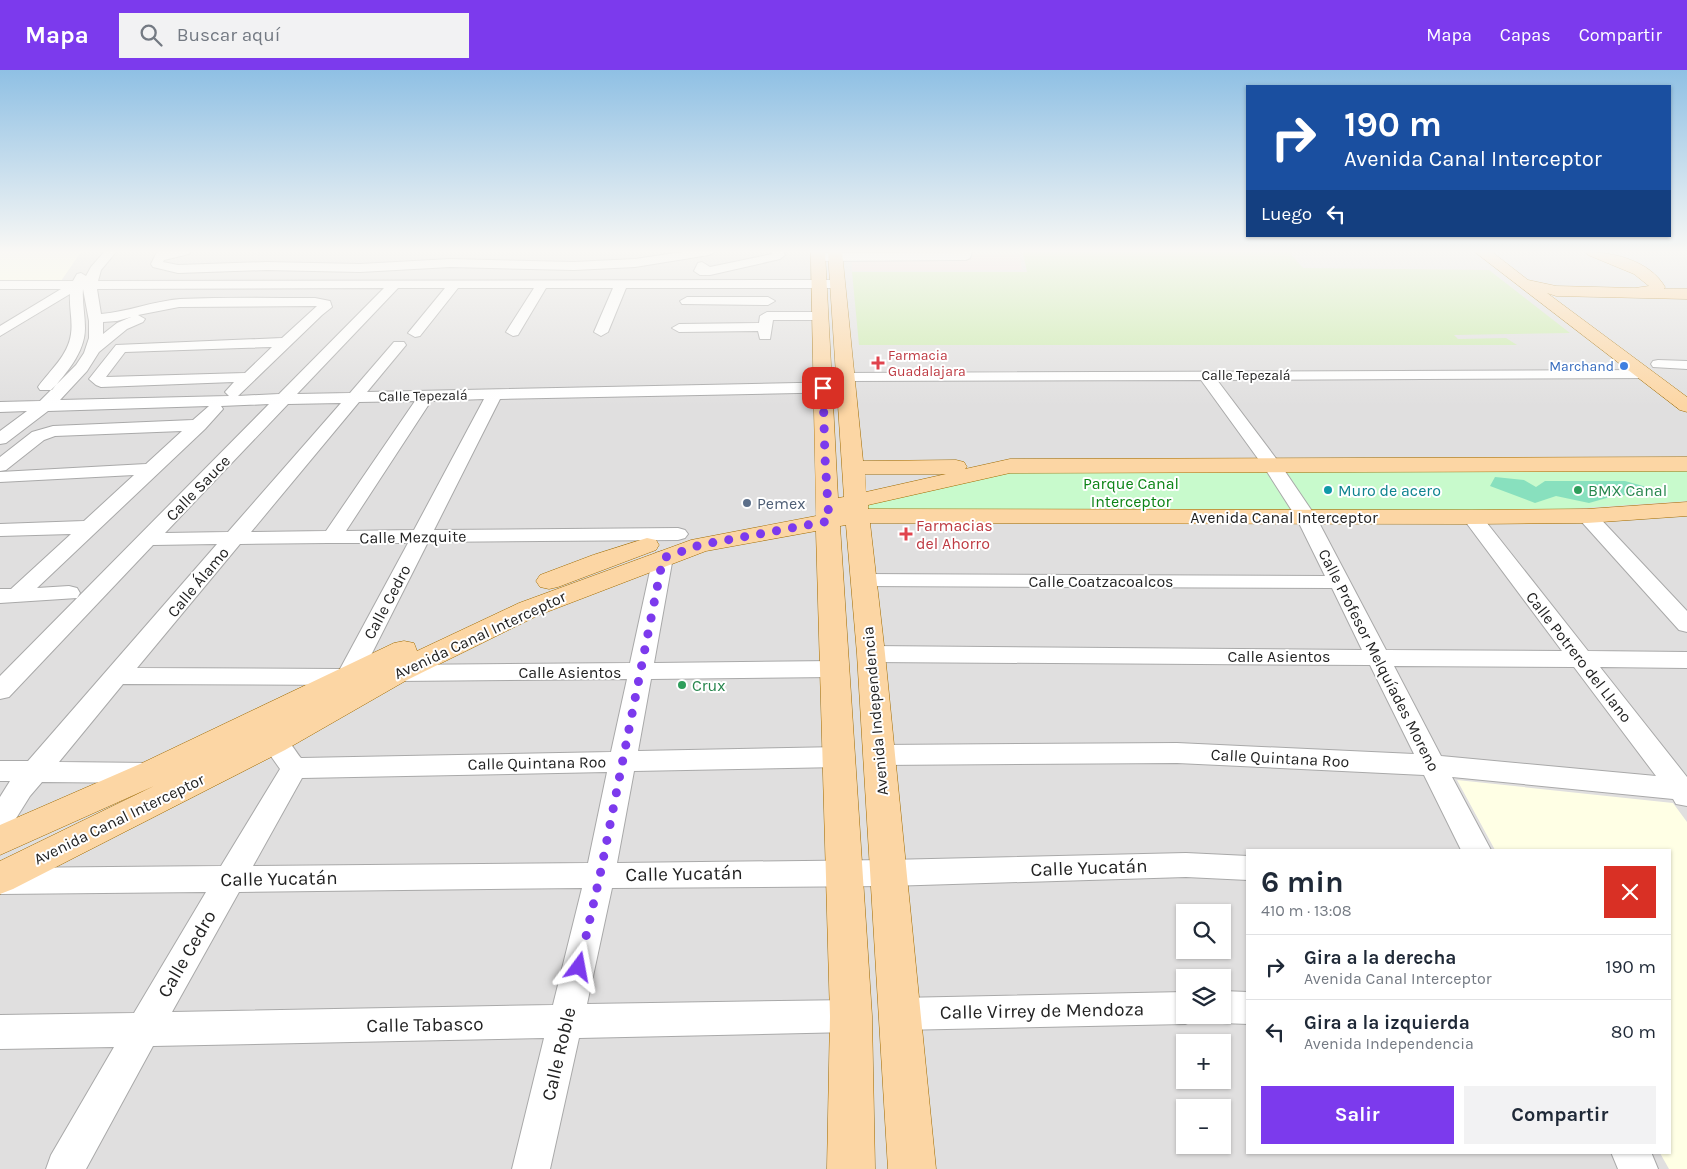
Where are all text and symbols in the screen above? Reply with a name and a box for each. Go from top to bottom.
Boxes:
search box [119,13,469,58]
text: Mapa [25,21,89,49]
icon: search [137,21,165,49]
text: Buscar aquí [177,24,280,46]
text: Mapa [1426,24,1472,46]
text: Capas [1500,24,1551,46]
text: Compartir [1579,24,1662,46]
text: 190 m [1344,104,1442,145]
icon: right [1261,105,1326,170]
text: Avenida Canal Interceptor [1344,146,1602,172]
icon: left [1322,200,1350,228]
text: Luego [1261,203,1312,225]
place label: Farmacia Guadalajara [888,347,966,380]
marker: Farmacia Guadalajara [872,357,884,369]
place label: Marchand [1549,358,1614,375]
marker: Marchand [1618,360,1630,372]
pin [802,367,844,409]
street label: Calle Tepezalá [1201,367,1291,384]
icon: arrive [809,374,837,402]
street label: Calle Tepezalá [378,387,468,405]
street label: Calle Sauce [162,451,234,525]
park label: Parque Canal Interceptor [1083,474,1179,511]
place label: Muro de acero [1338,481,1441,500]
place label: BMX Canal [1588,481,1667,500]
marker: Muro de acero [1322,484,1334,496]
marker: BMX Canal [1572,484,1584,496]
place label: Pemex [757,494,805,513]
marker: Pemex [741,497,753,509]
street label: Avenida Canal Interceptor [1190,508,1378,527]
place label: Farmacias del Ahorro [916,516,993,553]
street label: Calle Mezquite [359,527,467,547]
marker: Farmacias del Ahorro [900,528,912,540]
street label: Calle Álamo [163,543,233,621]
street label: Calle Profesor Melquíades Moreno [1314,546,1444,774]
street label: Calle Cedro [359,562,415,642]
street label: Calle Coatzacoalcos [1028,572,1174,591]
street label: Avenida Canal Interceptor [391,587,569,683]
street label: Calle Potrero del Llano [1522,588,1636,726]
street label: Avenida Independencia [858,626,892,796]
street label: Calle Asientos [1228,647,1331,666]
street label: Calle Asientos [519,663,622,682]
place label: Crux [692,676,725,695]
marker: Crux [676,679,688,691]
street label: Calle Quintana Roo [1210,745,1350,771]
street label: Calle Quintana Roo [468,752,606,774]
street label: Avenida Canal Interceptor [31,769,208,869]
street label: Calle Yucatán [1030,855,1148,881]
street label: Calle Yucatán [625,862,743,886]
text: 6 min [1261,864,1344,900]
button: close [1604,866,1656,918]
street label: Calle Yucatán [220,867,338,891]
text: 410 m · 13:08 [1261,901,1352,920]
map controls [1176,904,1231,1154]
button: search [1176,904,1231,959]
street label: Calle Cedro [153,907,221,1001]
position arrow [552,940,604,992]
text: Gira a la derecha [1304,947,1456,969]
icon: right [1261,953,1289,981]
text: 190 m [1605,956,1656,978]
button: layers [1176,969,1231,1024]
text: Avenida Canal Interceptor [1304,969,1492,988]
street label: Calle Virrey de Mendoza [940,998,1144,1024]
street label: Calle Roble [538,1005,580,1103]
text: Gira a la izquierda [1304,1012,1470,1034]
street label: Calle Tabasco [366,1013,484,1037]
icon: left [1261,1018,1289,1046]
text: 80 m [1611,1021,1656,1043]
button: + [1176,1034,1231,1089]
text: Avenida Independencia [1304,1034,1474,1053]
button: Salir [1261,1086,1454,1144]
button: Compartir [1464,1086,1656,1144]
button: − [1176,1099,1231,1154]

